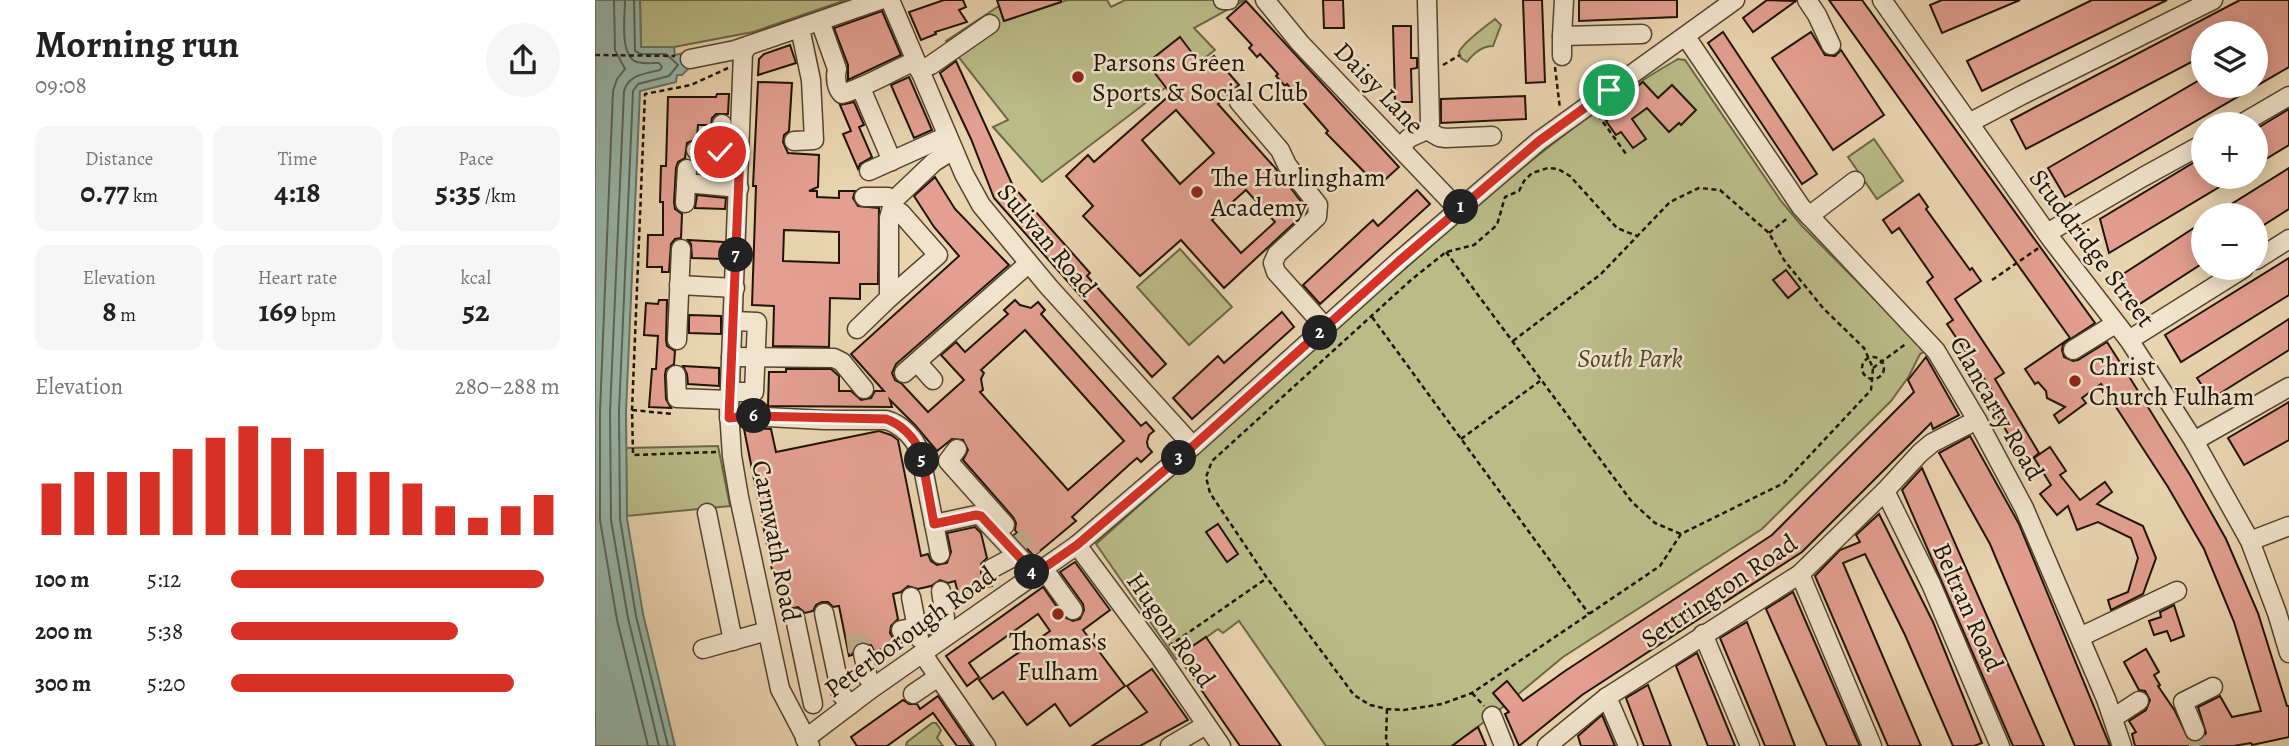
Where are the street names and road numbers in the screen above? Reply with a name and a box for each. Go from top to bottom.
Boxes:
street label: Daisy Lane [1326,34,1432,142]
street label: Studdridge Street [2021,162,2163,334]
street label: Sulivan Road [989,176,1105,304]
street label: Clancarty Road [1942,329,2052,487]
street label: Carnwath Road [743,457,809,625]
street label: Settrington Road [1634,526,1804,656]
street label: Beltran Road [1924,537,2012,677]
street label: Peterborough Road [817,558,1003,706]
street label: Hugon Road [1118,565,1224,695]

